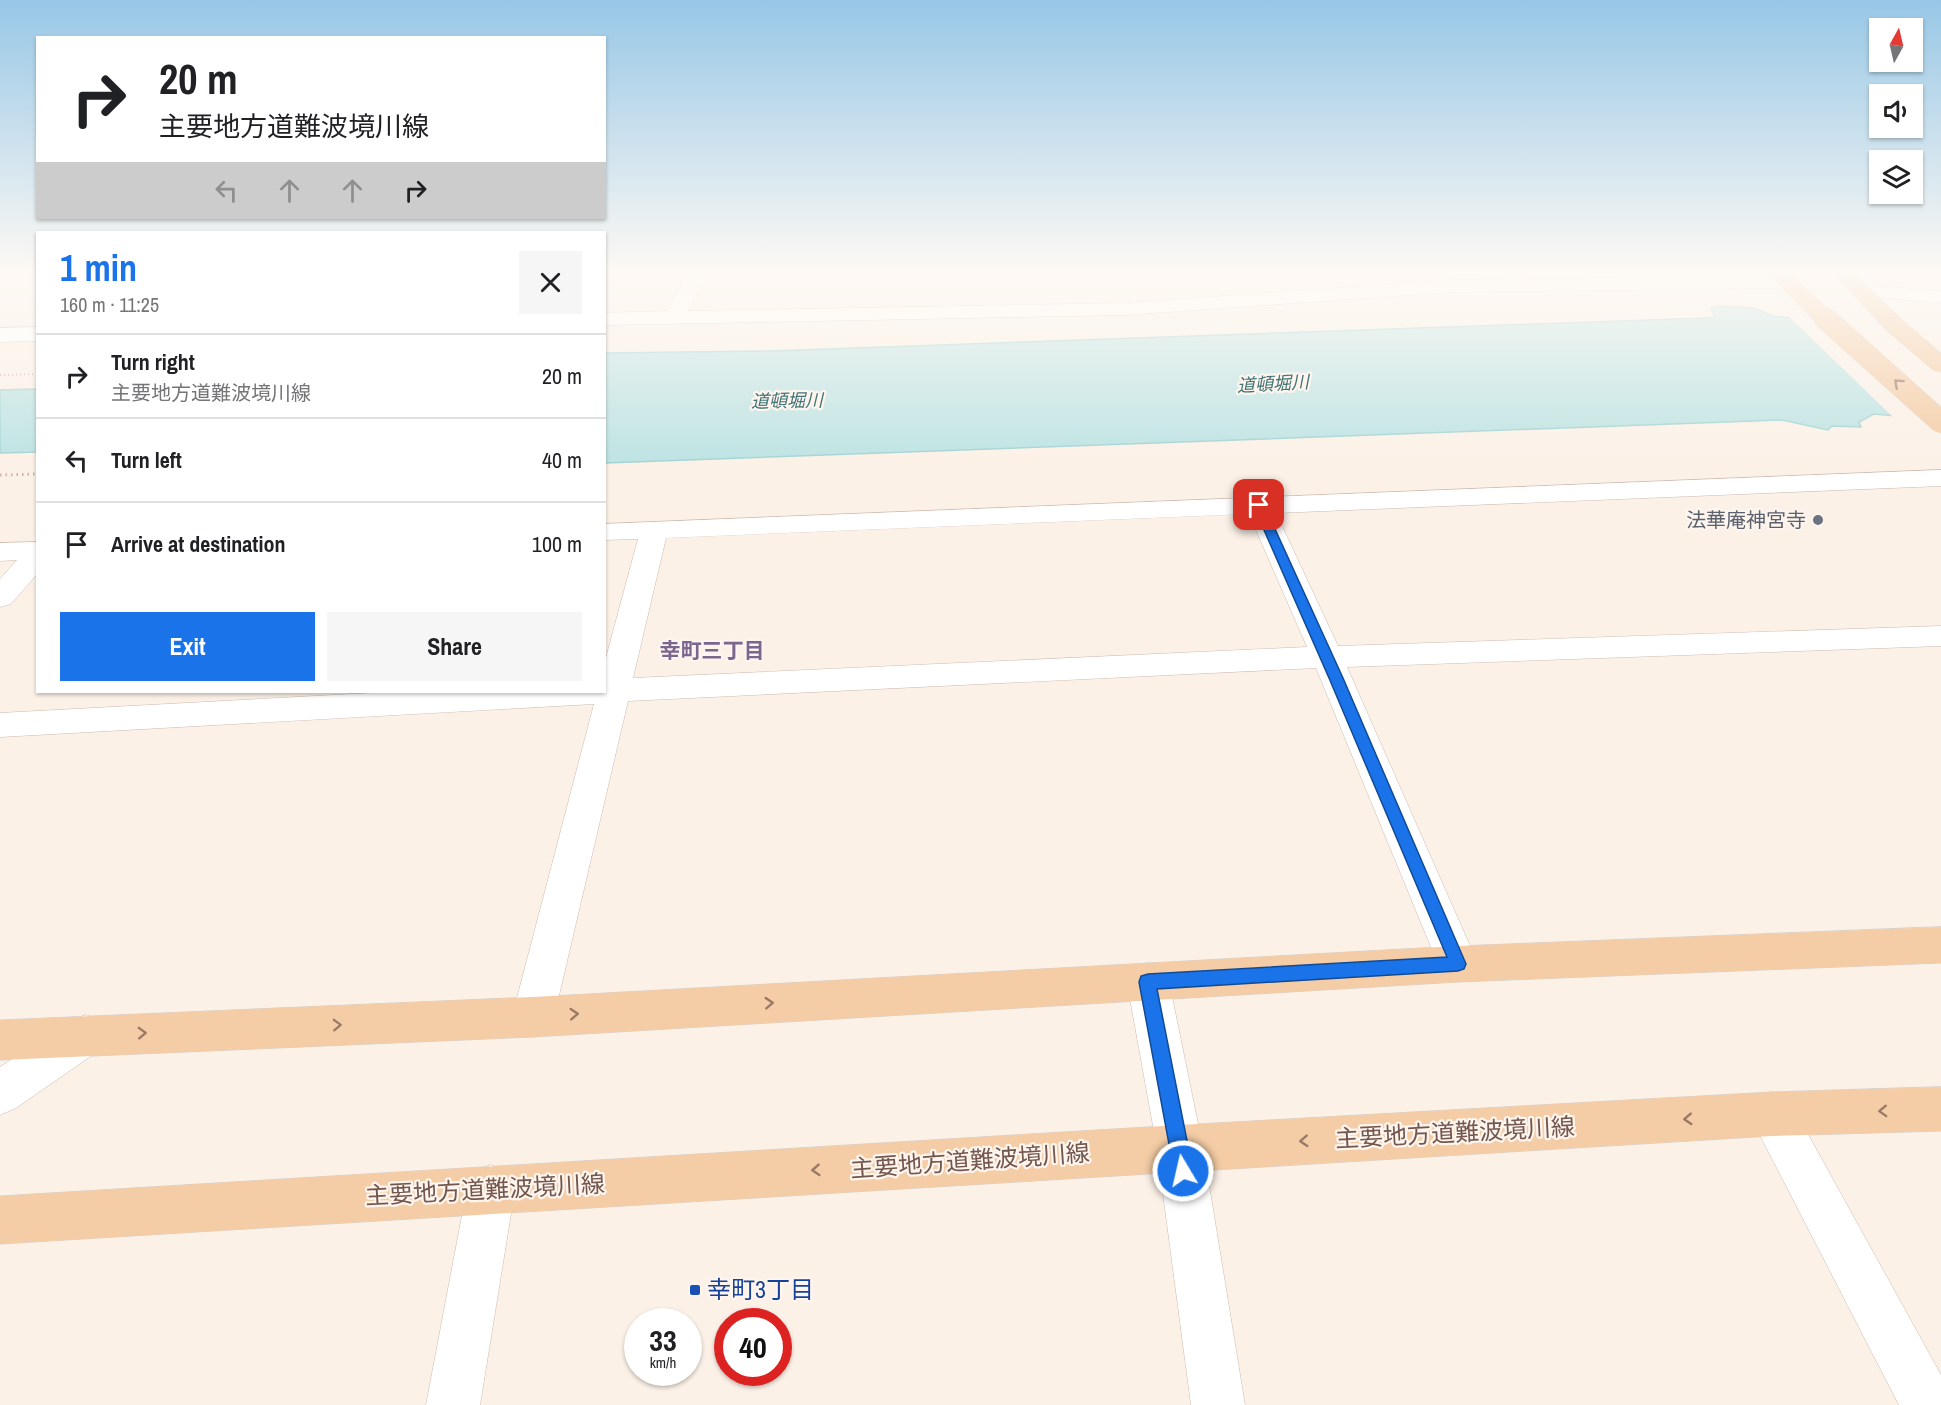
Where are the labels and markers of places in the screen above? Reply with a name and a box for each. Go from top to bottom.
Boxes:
pin [1233,479,1284,530]
place label: 法華庵神宮寺 [1686,506,1806,533]
marker: 法華庵神宮寺 [1811,513,1825,527]
place label: 幸町3丁目 [707,1273,814,1305]
marker: 幸町3丁目 [688,1283,702,1297]

